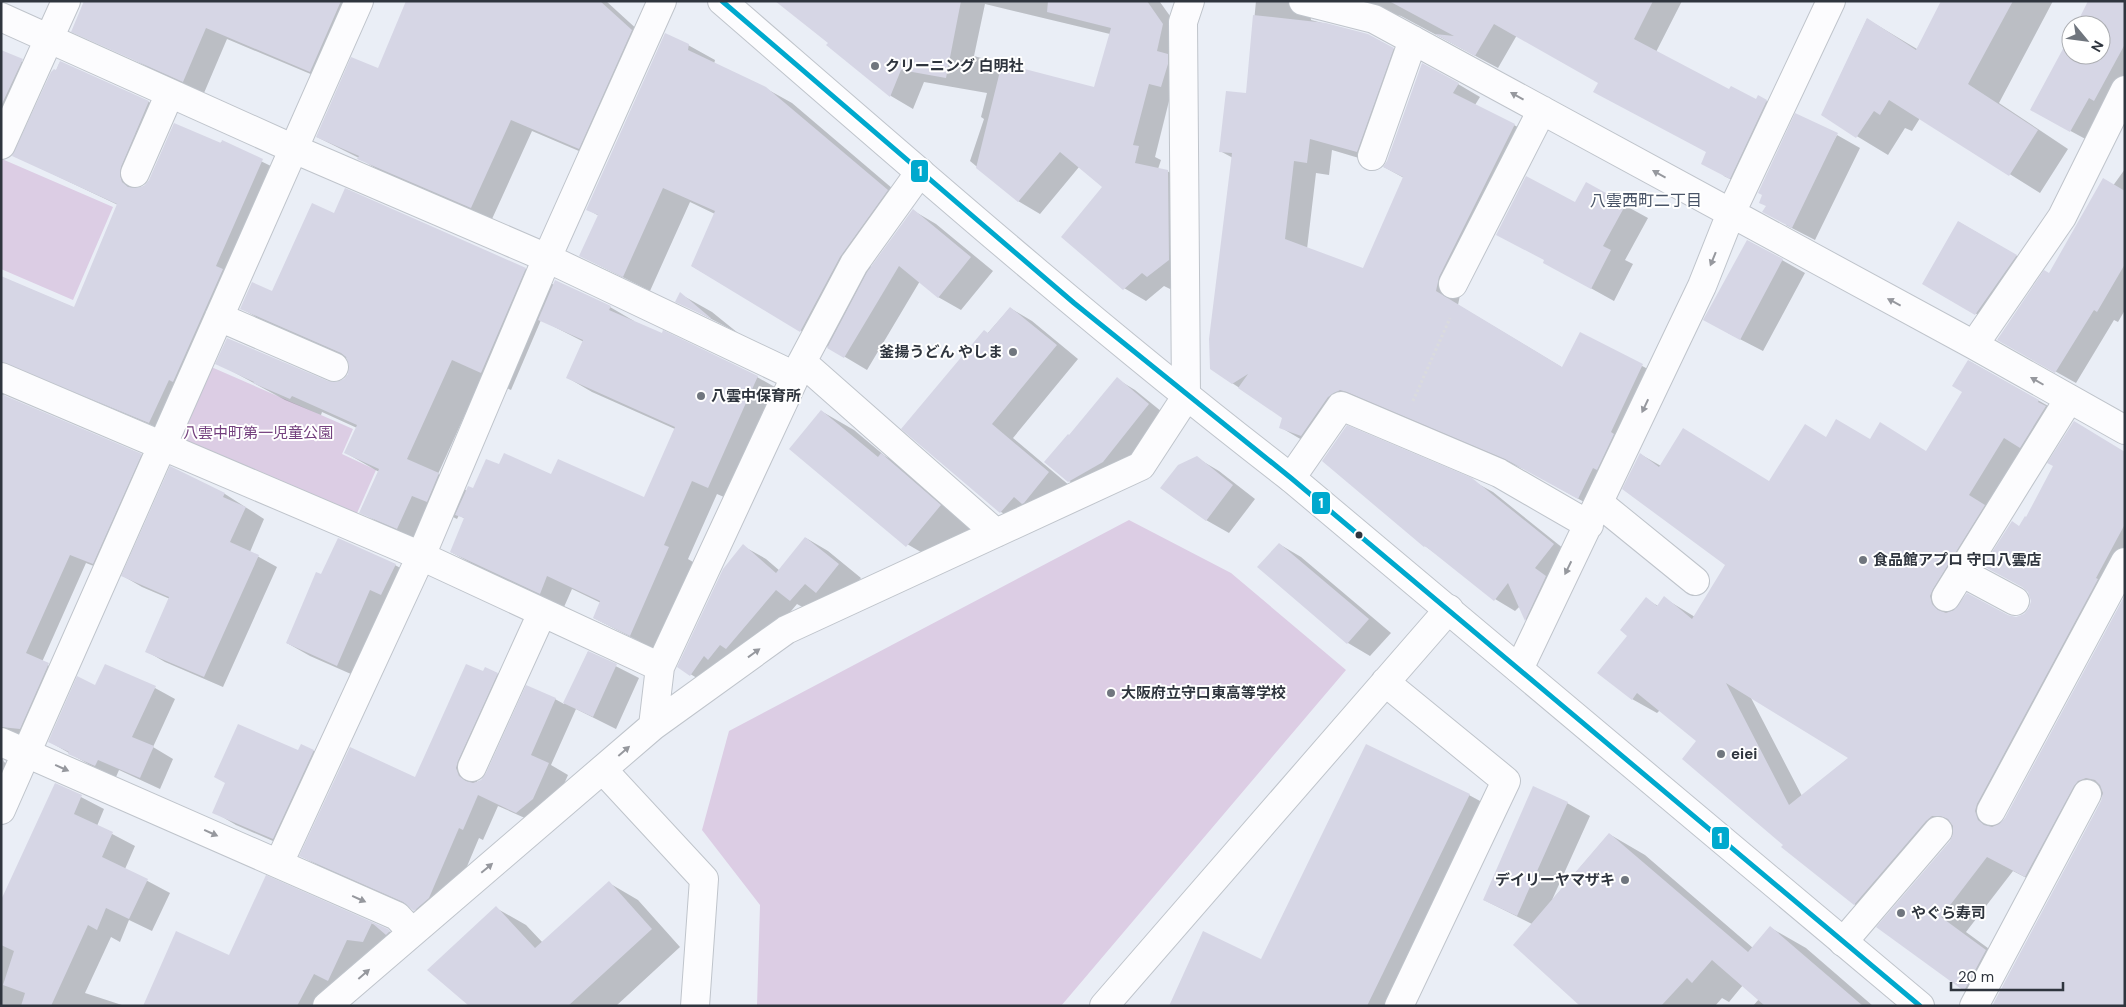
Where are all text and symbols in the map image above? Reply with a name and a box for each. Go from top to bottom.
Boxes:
north arrow [2061,15,2111,65]
text: N [2087,37,2108,55]
place label: クリーニング 白明社 [885,56,1024,76]
marker: クリーニング 白明社 [869,60,881,72]
one-way arrow [1510,92,1523,101]
line badge: 1 [910,159,929,183]
text: 1 [917,162,923,180]
one-way arrow [1652,170,1667,178]
district label: 八雲西町二丁目 [1590,190,1702,211]
one-way arrow [1709,252,1717,267]
one-way arrow [1887,298,1902,306]
place label: 釜揚うどん やしま [879,342,1003,362]
marker: 釜揚うどん やしま [1007,346,1019,358]
one-way arrow [2030,376,2043,385]
place label: 八雲中保育所 [711,386,801,406]
marker: 八雲中保育所 [695,390,707,402]
one-way arrow [1640,399,1648,413]
park label: 八雲中町第一児童公園 [183,423,333,443]
line badge: 1 [1311,491,1331,515]
text: 1 [1318,494,1324,512]
unlabelled marker [1354,530,1364,540]
place label: 食品館アプロ 守口八雲店 [1873,550,2042,570]
marker: 食品館アプロ 守口八雲店 [1857,554,1869,566]
one-way arrow [1563,561,1572,576]
one-way arrow [747,648,760,659]
place label: 大阪府立守口東高等学校 [1121,683,1286,703]
marker: 大阪府立守口東高等学校 [1105,687,1117,699]
place label: eiei [1731,744,1757,764]
one-way arrow [618,746,631,757]
marker: eiei [1715,748,1727,760]
one-way arrow [55,765,69,773]
line badge: 1 [1711,826,1730,850]
text: 1 [1717,829,1723,847]
one-way arrow [204,830,218,838]
one-way arrow [481,862,493,874]
place label: デイリーヤマザキ [1495,870,1615,890]
marker: デイリーヤマザキ [1619,874,1631,886]
one-way arrow [352,896,366,904]
place label: やぐら寿司 [1911,903,1986,923]
marker: やぐら寿司 [1895,907,1907,919]
scale bar [1951,960,2064,992]
text: 20 m [1958,967,1994,987]
one-way arrow [357,968,369,980]

